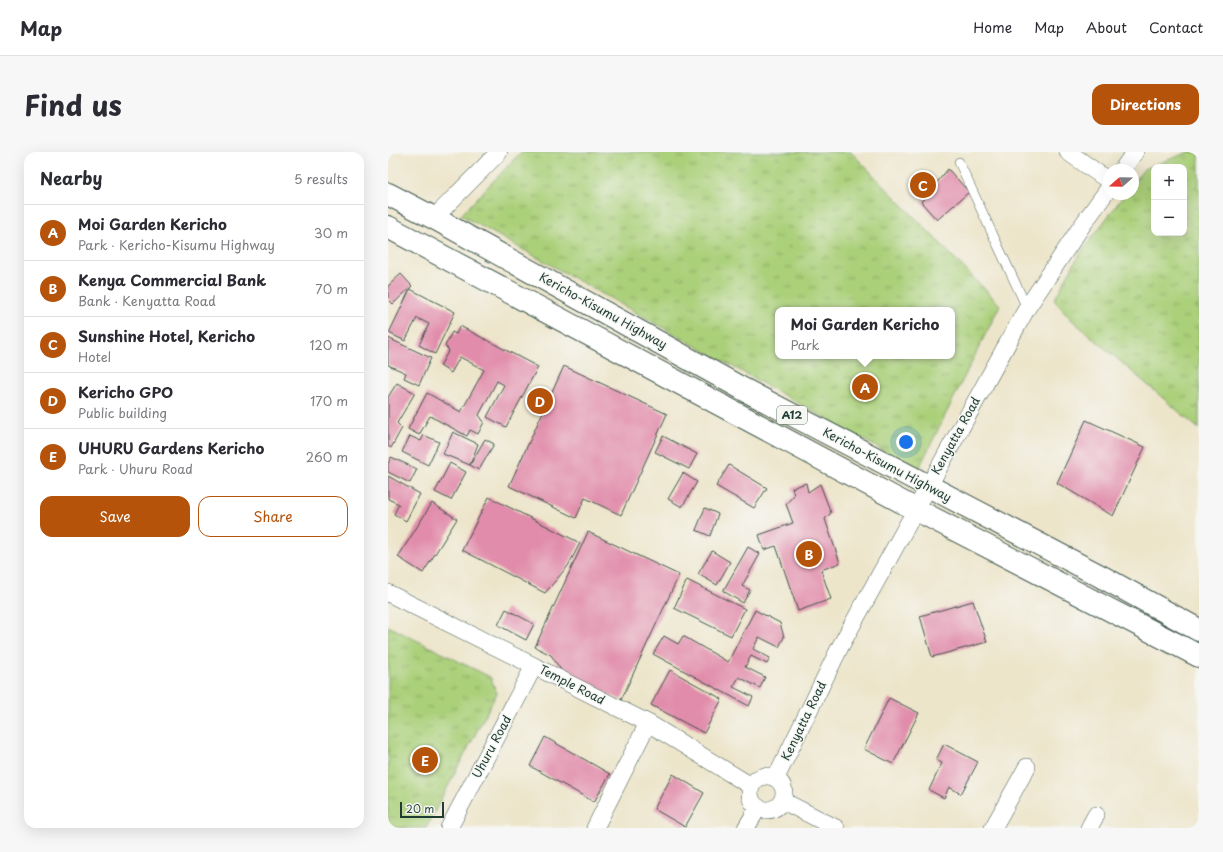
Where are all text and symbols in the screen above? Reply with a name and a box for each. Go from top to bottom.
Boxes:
text: Map [20,14,62,42]
text: Home [973,17,1012,38]
text: Map [1034,17,1064,38]
text: About [1086,17,1127,38]
text: Contact [1149,17,1203,38]
text: Find us [24,83,122,126]
button: Directions [1092,84,1199,125]
north arrow [1103,164,1139,200]
map controls [1151,164,1187,236]
button: + [1151,164,1187,200]
text: Nearby [40,165,102,191]
text: 5 results [294,169,348,188]
pin: C [910,170,936,200]
button: − [1151,200,1187,236]
text: Moi Garden Kericho [78,212,227,235]
text: A [48,223,58,242]
text: 30 m [314,223,348,242]
text: Park · Kericho-Kisumu Highway [78,235,275,254]
street label: Kericho-Kisumu Highway [536,267,671,353]
text: Kenya Commercial Bank [78,268,266,291]
text: B [49,279,57,298]
text: 70 m [315,279,348,298]
text: Bank · Kenyatta Road [78,291,216,310]
popup [775,307,955,359]
text: Moi Garden Kericho [790,312,940,335]
text: Sunshine Hotel, Kericho [78,324,255,347]
text: C [48,335,58,354]
text: 120 m [309,335,348,354]
text: Park [790,335,820,354]
text: Hotel [78,347,111,366]
pin: A [852,372,878,402]
text: Kericho GPO [78,380,173,403]
pin: D [527,386,553,416]
text: D [48,391,58,410]
text: 170 m [310,391,348,410]
street label: Kenyatta Road [926,393,984,478]
text: Public building [78,403,167,422]
road number: A12 [777,406,807,424]
street label: Kericho-Kisumu Highway [820,422,955,506]
your location [896,432,916,452]
text: UHURU Gardens Kericho [78,436,264,459]
text: E [49,447,57,466]
text: 260 m [306,447,348,466]
text: Park · Uhuru Road [78,459,193,478]
button: Save [40,496,190,537]
button: Share [198,496,348,537]
pin: B [796,539,822,569]
street label: Temple Road [536,660,608,708]
street label: Kenyatta Road [776,678,830,763]
street label: Uhuru Road [467,712,515,781]
pin: E [412,745,438,775]
scale bar [400,800,444,819]
text: 20 m [406,800,434,817]

